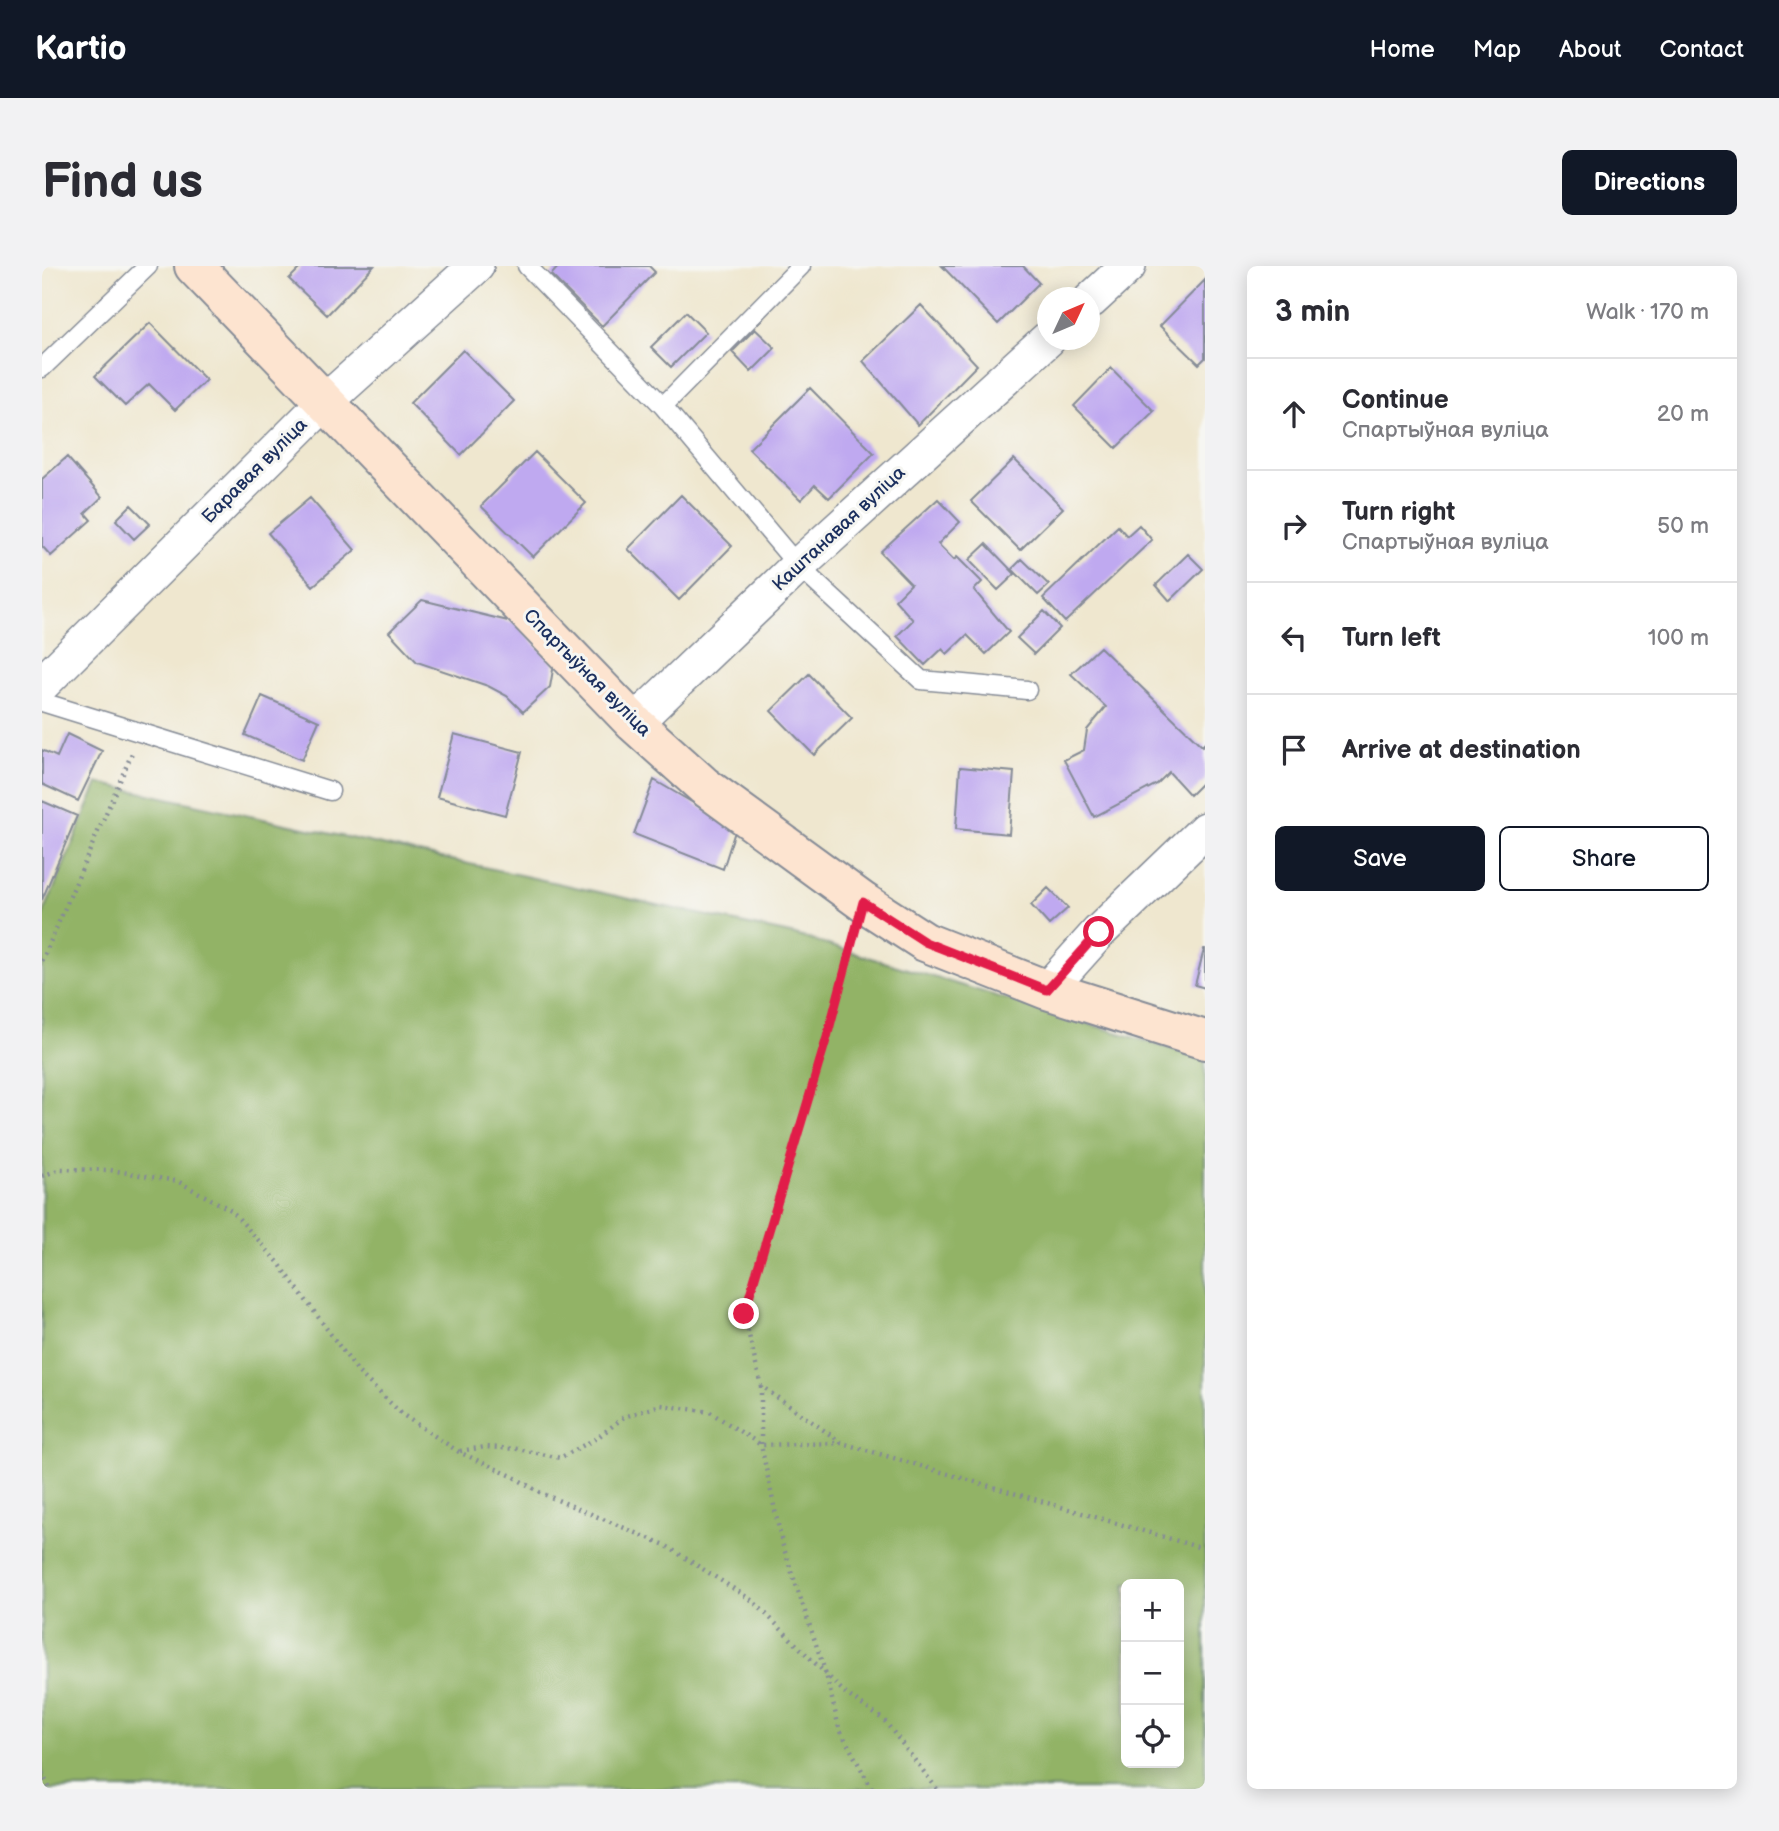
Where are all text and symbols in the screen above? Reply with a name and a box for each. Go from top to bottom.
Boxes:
text: Kartio [35,29,127,69]
text: Home [1370,35,1435,64]
text: Map [1473,35,1521,64]
text: About [1559,35,1621,64]
text: Contact [1659,35,1744,64]
button: Directions [1562,150,1737,215]
text: Find us [42,153,203,212]
north arrow [1037,287,1100,350]
text: 3 min [1275,294,1350,330]
text: Walk · 170 m [1586,298,1709,326]
text: Continue [1342,385,1449,416]
icon: ahead [1275,395,1313,433]
text: 20 m [1657,400,1709,428]
street label: Баравая вуліца [197,413,313,529]
text: Спартыўная вуліца [1342,416,1549,444]
street label: Каштанавая вуліца [768,462,910,596]
text: Turn right [1342,497,1455,528]
icon: right [1275,507,1313,545]
text: 50 m [1657,512,1709,540]
text: Спартыўная вуліца [1342,528,1549,556]
street label: Спартыўная вуліца [518,604,656,742]
icon: left [1275,619,1313,657]
text: Turn left [1342,623,1441,654]
text: 100 m [1648,624,1709,652]
icon: arrive [1275,731,1313,769]
text: Arrive at destination [1342,735,1581,766]
button: Save [1275,826,1485,891]
button: Share [1499,826,1709,891]
route start [1083,916,1114,947]
route end [728,1298,759,1329]
map controls [1121,1579,1184,1768]
button: + [1121,1579,1184,1642]
button: − [1121,1642,1184,1705]
button: locate [1121,1705,1184,1768]

